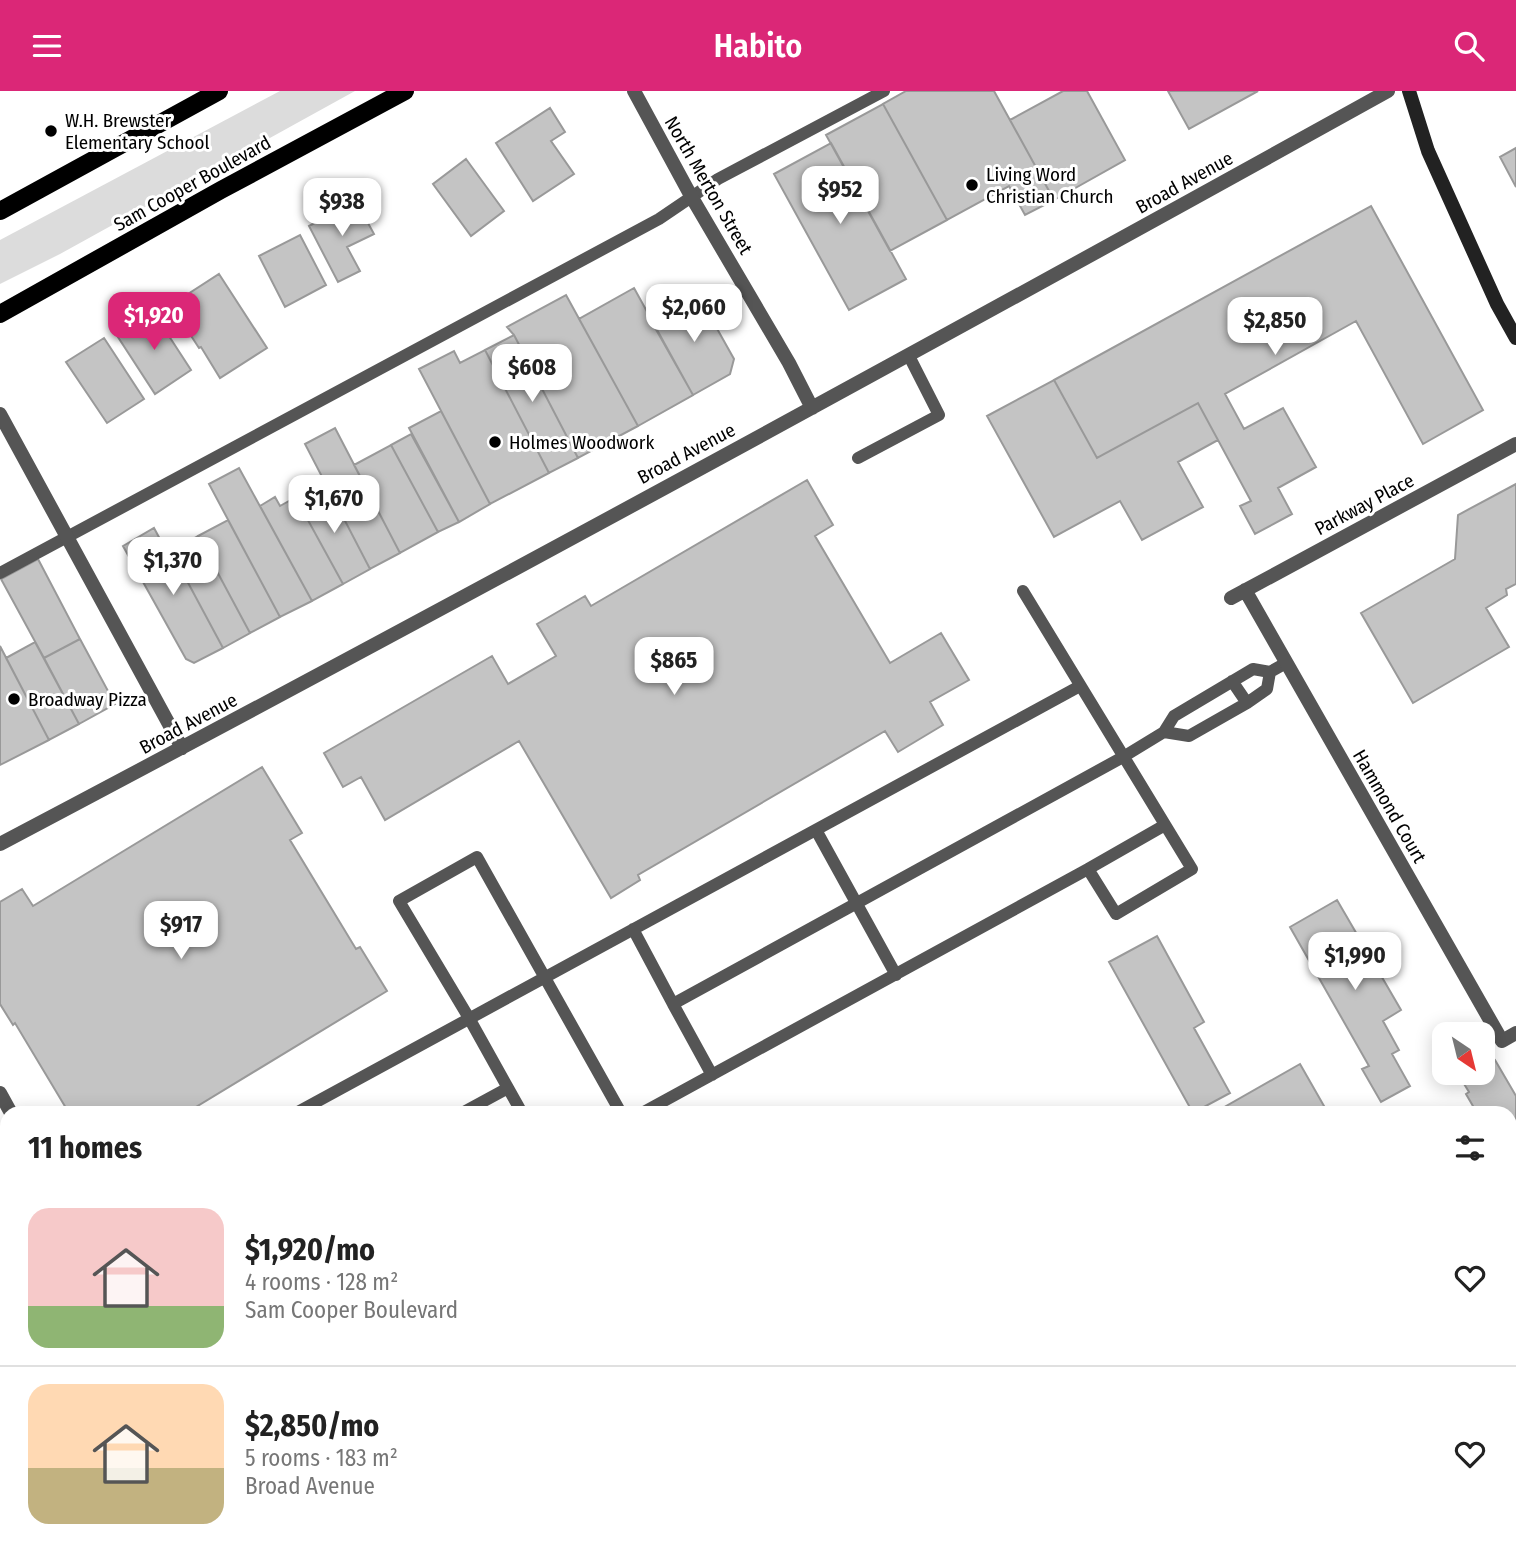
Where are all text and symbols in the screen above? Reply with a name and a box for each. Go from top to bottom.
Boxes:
icon: menu [28,27,66,65]
text: Habito [714,27,802,65]
icon: search [1450,27,1488,65]
place label: W.H. Brewster Elementary School [65,109,210,154]
street label: North Merton Street [660,112,758,259]
marker: W.H. Brewster Elementary School [43,123,59,139]
street label: Sam Cooper Boulevard [110,131,275,236]
street label: Broad Avenue [1132,146,1237,219]
place label: Living Word Christian Church [986,163,1113,208]
pin: $952 [799,167,881,226]
text: $952 [818,175,862,203]
marker: Living Word Christian Church [964,177,980,193]
pin: $938 [301,179,383,238]
text: $938 [319,187,365,215]
pin: $2,060 [637,285,751,344]
pin: $1,920 [97,293,211,352]
text: $2,060 [662,293,726,321]
pin: $2,850 [1218,297,1332,357]
text: $1,920 [124,301,184,329]
text: $2,850 [1243,306,1307,334]
pin: $608 [491,345,573,404]
text: $608 [508,353,556,381]
street label: Broad Avenue [633,418,739,489]
place label: Holmes Woodwork [509,431,654,454]
marker: Holmes Woodwork [487,434,503,450]
street label: Parkway Place [1311,469,1418,540]
pin: $1,670 [277,475,391,535]
text: $1,670 [304,484,364,512]
pin: $1,370 [116,538,230,597]
text: $1,370 [144,546,202,574]
pin: $865 [633,637,715,697]
text: $865 [651,646,697,674]
place label: Broadway Pizza [28,688,147,711]
street label: Broad Avenue [135,688,241,759]
marker: Broadway Pizza [6,691,22,707]
street label: Hammond Court [1348,746,1432,868]
pin: $917 [140,901,222,961]
text: $917 [160,910,202,938]
pin: $1,990 [1298,933,1412,992]
text: $1,990 [1324,941,1386,969]
north arrow [1432,1022,1494,1085]
map controls [1432,1022,1495,1085]
icon: filters [1451,1129,1489,1167]
text: 11 homes [28,1130,142,1166]
text: $1,920/mo [245,1232,375,1268]
icon: home [84,1236,168,1320]
icon: heart [1451,1259,1489,1297]
text: 4 rooms · 128 m² [245,1268,398,1296]
text: Sam Cooper Boulevard [245,1296,458,1324]
text: $2,850/mo [245,1408,379,1444]
icon: home [84,1412,168,1496]
icon: heart [1451,1435,1489,1473]
text: 5 rooms · 183 m² [245,1444,398,1472]
text: Broad Avenue [245,1472,375,1500]

